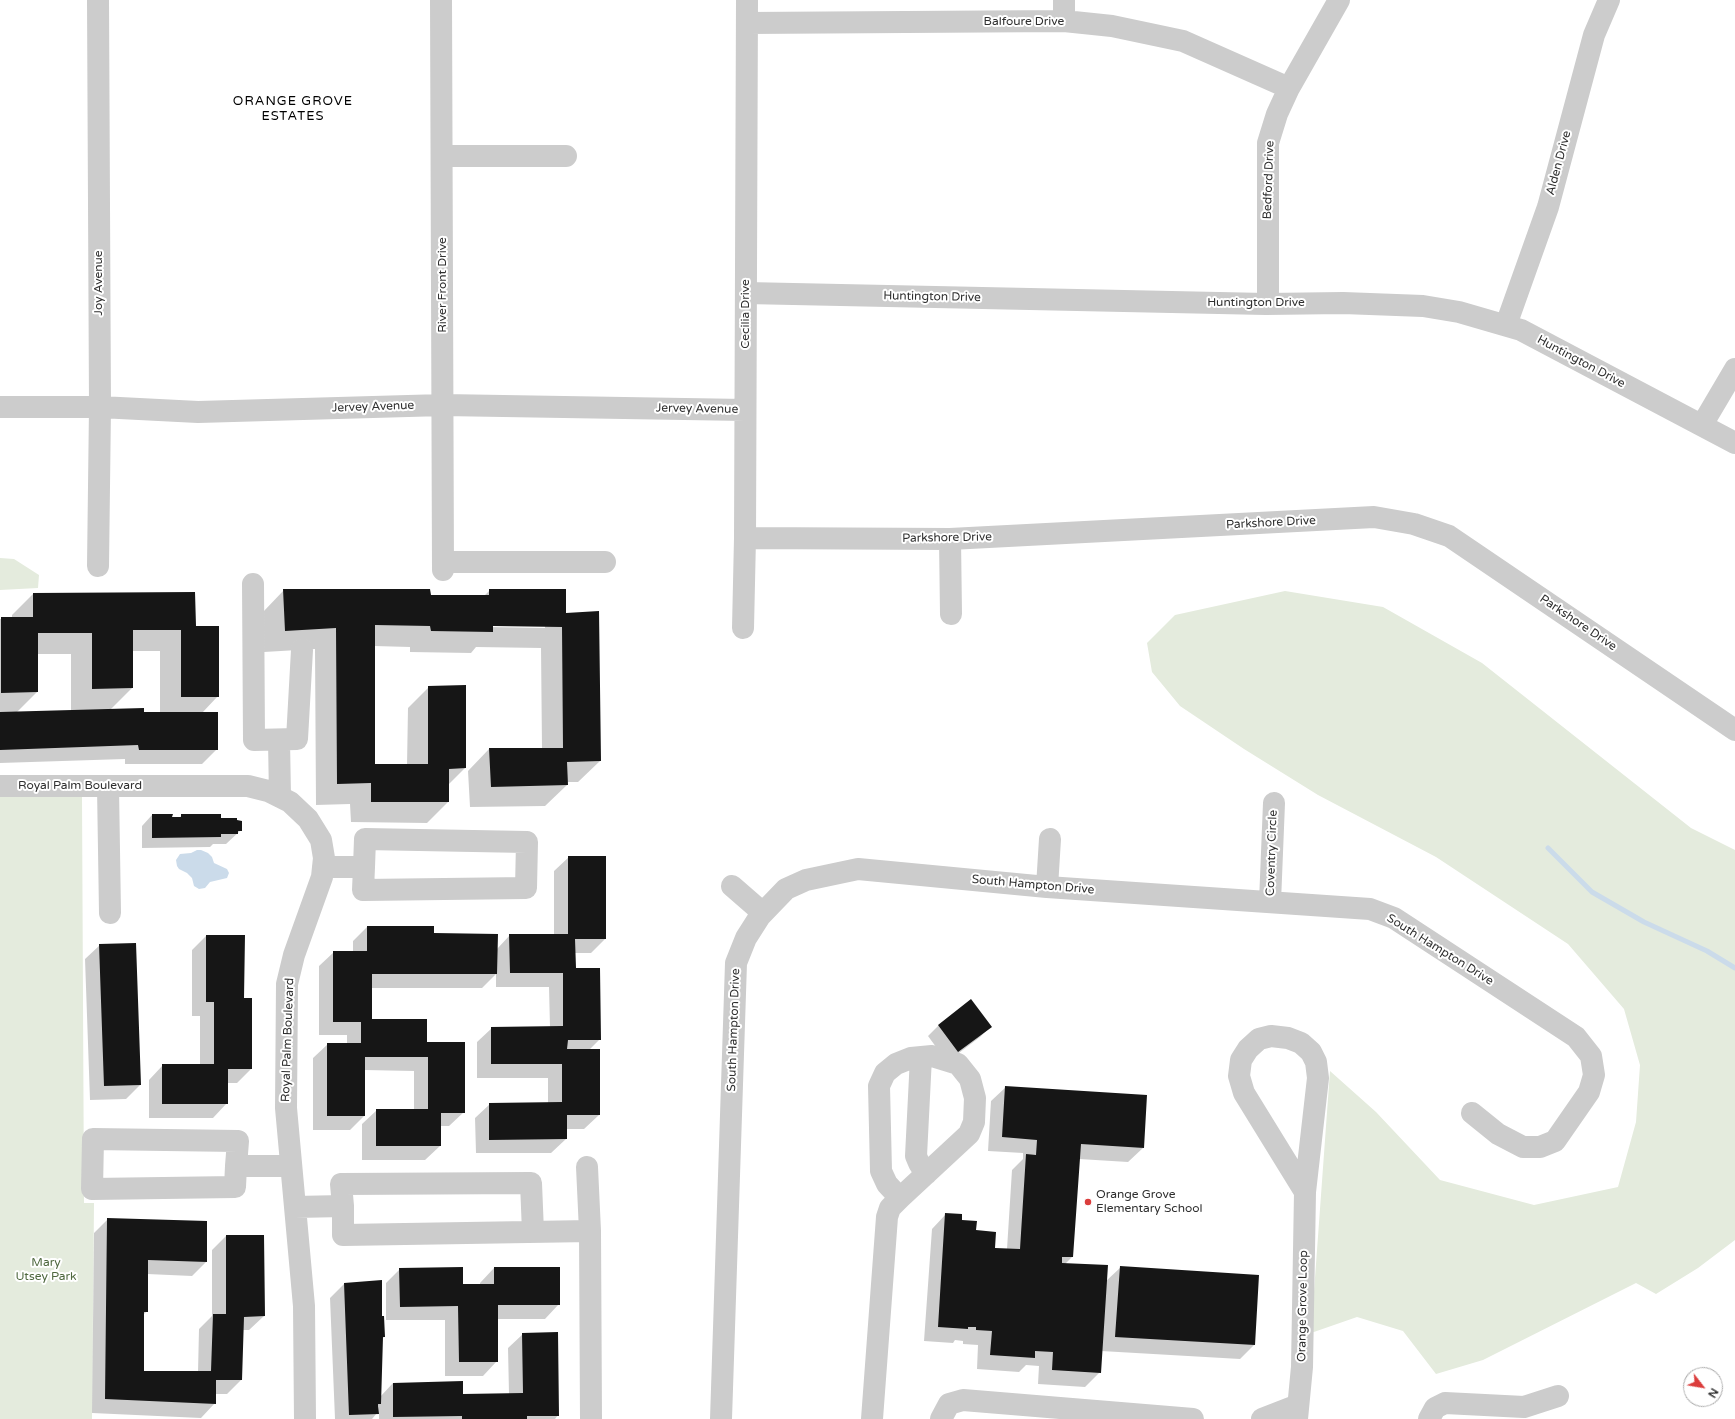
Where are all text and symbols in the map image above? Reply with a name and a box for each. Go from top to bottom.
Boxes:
street label: Balfoure Drive [984,15,1064,29]
district label: ORANGE GROVE ESTATES [233,94,353,125]
street label: Alden Drive [1543,129,1575,197]
street label: Bedford Drive [1260,140,1278,220]
street label: River Front Drive [436,237,450,333]
street label: Joy Avenue [92,250,106,316]
street label: Cecilia Drive [739,279,753,349]
street label: Huntington Drive [883,289,981,305]
street label: Huntington Drive [1207,296,1305,310]
street label: Huntington Drive [1535,333,1627,391]
street label: Jervey Avenue [332,398,414,416]
street label: Jervey Avenue [656,401,738,417]
street label: Parkshore Drive [1226,513,1316,533]
street label: Parkshore Drive [902,530,992,546]
street label: Parkshore Drive [1537,592,1619,654]
street label: Royal Palm Boulevard [18,779,142,793]
street label: Coventry Circle [1263,810,1281,896]
street label: South Hampton Drive [971,872,1095,898]
street label: South Hampton Drive [1384,911,1496,989]
street label: South Hampton Drive [725,968,743,1092]
street label: Royal Palm Boulevard [279,978,297,1102]
place label: Orange Grove Elementary School [1096,1188,1203,1216]
marker: Orange Grove Elementary School [1083,1197,1093,1207]
street label: Orange Grove Loop [1295,1250,1311,1362]
park label: Mary Utsey Park [15,1256,77,1284]
north arrow [1683,1367,1723,1407]
text: N [1705,1386,1721,1400]

